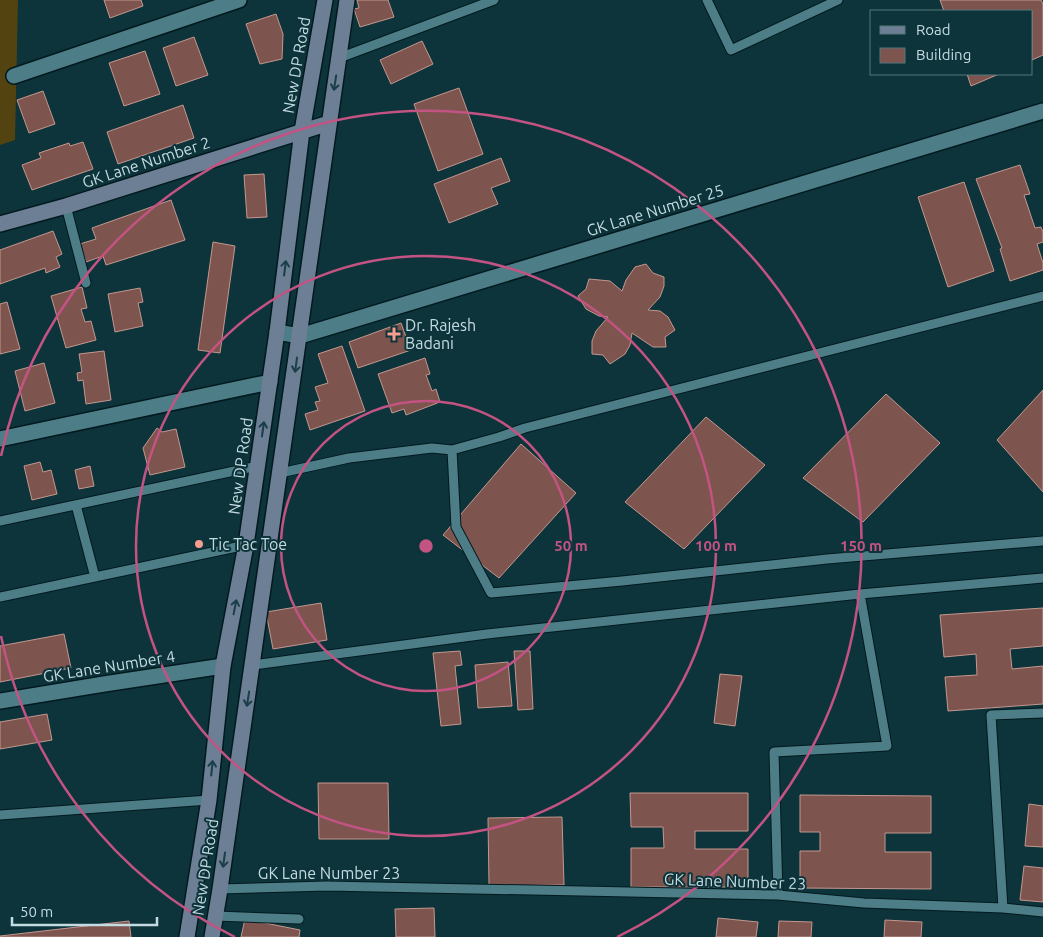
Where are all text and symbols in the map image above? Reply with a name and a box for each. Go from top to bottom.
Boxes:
legend [870,10,1033,75]
street label: New DP Road [279,15,313,115]
text: Road [916,21,951,38]
text: Building [916,46,971,63]
one-way arrow [330,75,340,91]
street label: GK Lane Number 2 [80,133,212,191]
street label: GK Lane Number 25 [584,181,726,239]
one-way arrow [280,260,290,276]
place label: Dr. Rajesh Badani [405,316,476,352]
marker: Dr. Rajesh Badani [387,327,401,341]
one-way arrow [290,357,300,373]
street label: New DP Road [224,416,256,516]
one-way arrow [258,421,268,437]
place label: Tic Tac Toe [209,535,287,553]
centre of rings [417,537,435,555]
text: 50 m [554,537,588,554]
text: 100 m [695,537,737,554]
text: 150 m [840,537,882,554]
marker: Tic Tac Toe [193,538,205,550]
one-way arrow [230,599,240,615]
street label: GK Lane Number 4 [42,647,176,685]
one-way arrow [242,691,252,707]
one-way arrow [207,760,217,776]
street label: New DP Road [188,817,222,917]
one-way arrow [219,852,229,868]
street label: GK Lane Number 23 [258,864,400,882]
street label: GK Lane Number 23 [664,870,806,892]
scale bar [12,894,158,926]
text: 50 m [20,903,53,920]

